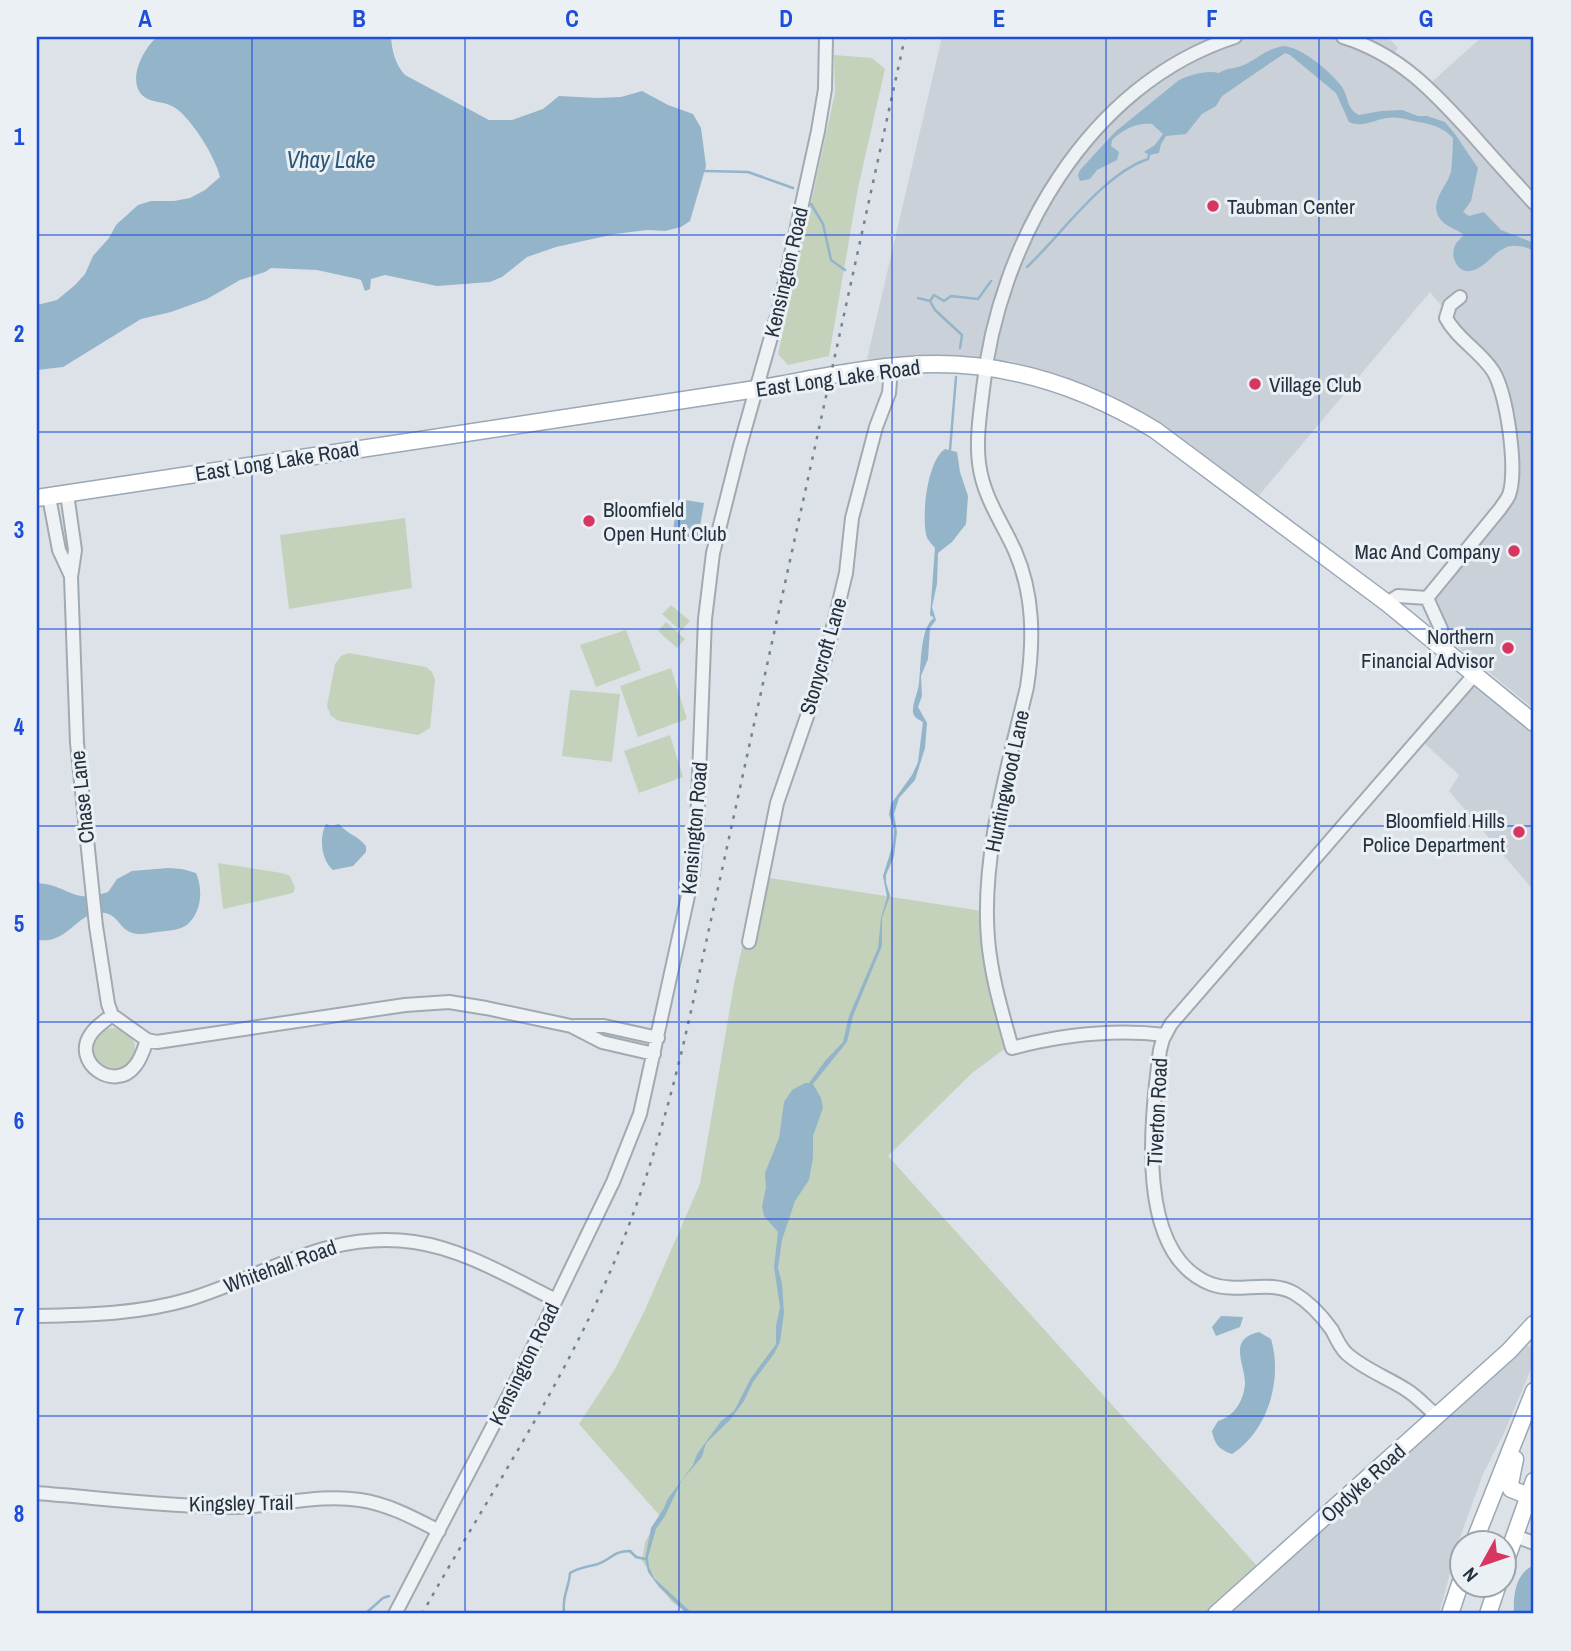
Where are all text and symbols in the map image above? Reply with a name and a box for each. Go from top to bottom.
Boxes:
text: A [138,3,152,34]
text: B [352,3,366,34]
text: C [565,3,579,34]
text: D [779,3,793,34]
text: E [993,3,1005,34]
text: F [1206,3,1218,34]
text: G [1419,3,1433,34]
text: 1 [14,121,25,152]
water label: Vhay Lake [286,144,376,175]
place label: Taubman Center [1227,192,1355,221]
marker: Taubman Center [1205,198,1221,214]
street label: Kensington Road [757,204,815,340]
text: 2 [14,318,24,349]
street label: East Long Lake Road [754,352,922,404]
place label: Village Club [1269,370,1362,399]
marker: Village Club [1247,376,1263,392]
street label: East Long Lake Road [193,434,361,488]
place label: Bloomfield Open Hunt Club [603,495,726,548]
marker: Bloomfield Open Hunt Club [581,513,597,529]
text: 3 [14,514,24,545]
place label: Mac And Company [1355,537,1500,566]
marker: Mac And Company [1506,543,1522,559]
street label: Stonycroft Lane [792,594,854,718]
place label: Northern Financial Advisor [1361,622,1494,675]
marker: Northern Financial Advisor [1500,640,1516,656]
street label: Huntingwood Lane [978,707,1036,855]
text: 4 [14,711,25,742]
street label: Chase Lane [63,749,101,845]
street label: Kensington Road [674,760,714,896]
place label: Bloomfield Hills Police Department [1362,806,1505,859]
marker: Bloomfield Hills Police Department [1511,824,1527,840]
text: 5 [14,908,24,939]
street label: Tiverton Road [1140,1057,1174,1167]
text: 6 [14,1105,24,1136]
street label: Whitehall Road [220,1232,340,1300]
street label: Kensington Road [482,1298,566,1430]
text: 7 [14,1301,24,1332]
street label: Opdyke Road [1314,1437,1412,1529]
street label: Kingsley Trail [189,1488,293,1518]
text: 8 [14,1498,24,1529]
north arrow [1448,1528,1518,1598]
text: N [1456,1562,1484,1588]

